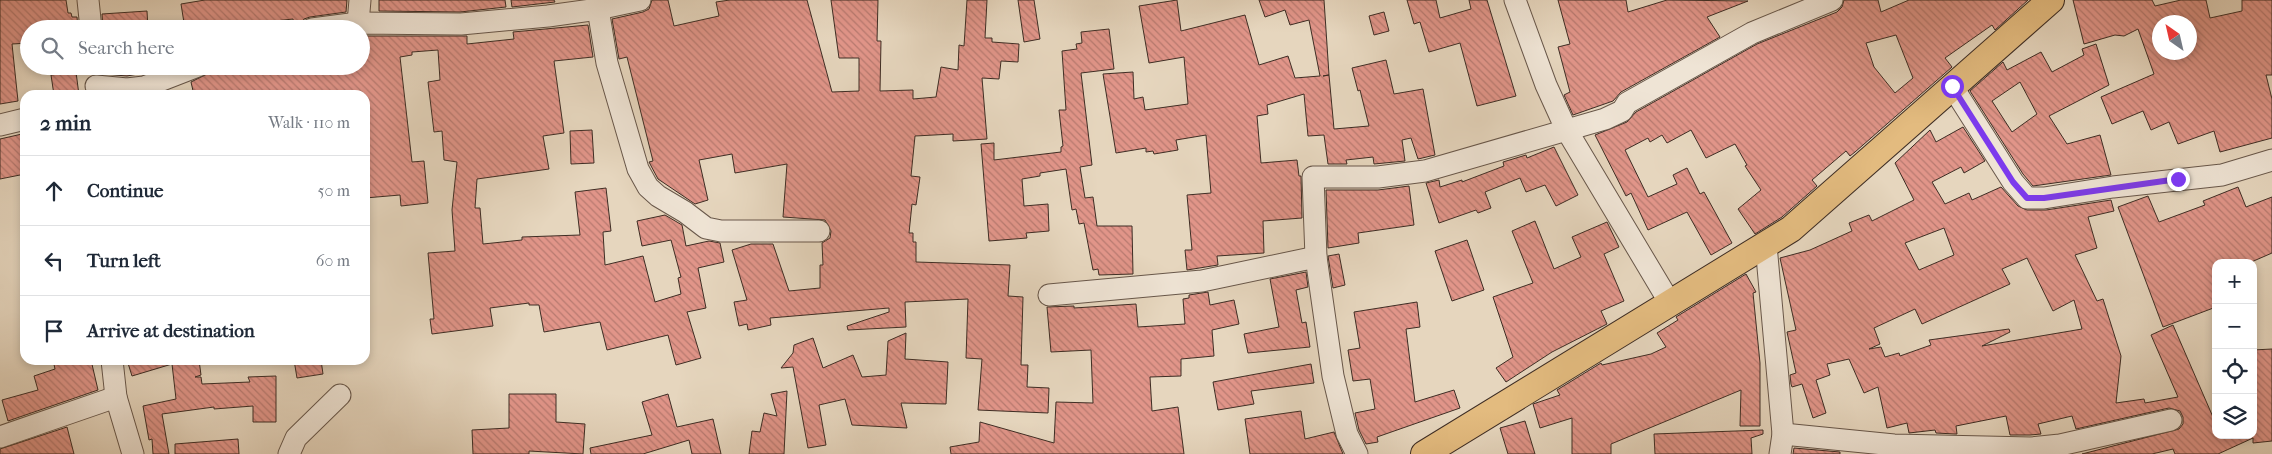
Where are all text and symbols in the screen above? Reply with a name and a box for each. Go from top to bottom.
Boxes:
north arrow [2152,15,2197,60]
search box [20,20,370,75]
icon: search [38,34,66,62]
text: Search here [78,37,174,59]
route start [1941,75,1964,98]
text: 2 min [40,111,91,135]
text: Walk · 110 m [268,113,350,132]
route end [2167,168,2190,191]
icon: ahead [40,177,68,205]
text: Continue [87,180,163,202]
text: 50 m [318,181,350,200]
icon: left [40,247,68,275]
text: Turn left [87,250,161,272]
text: 60 m [316,251,350,270]
map controls [2212,259,2257,439]
button: + [2212,259,2257,304]
button: − [2212,304,2257,349]
icon: arrive [40,317,68,345]
text: Arrive at destination [87,320,255,342]
button: locate [2212,349,2257,394]
button: layers [2212,394,2257,439]

